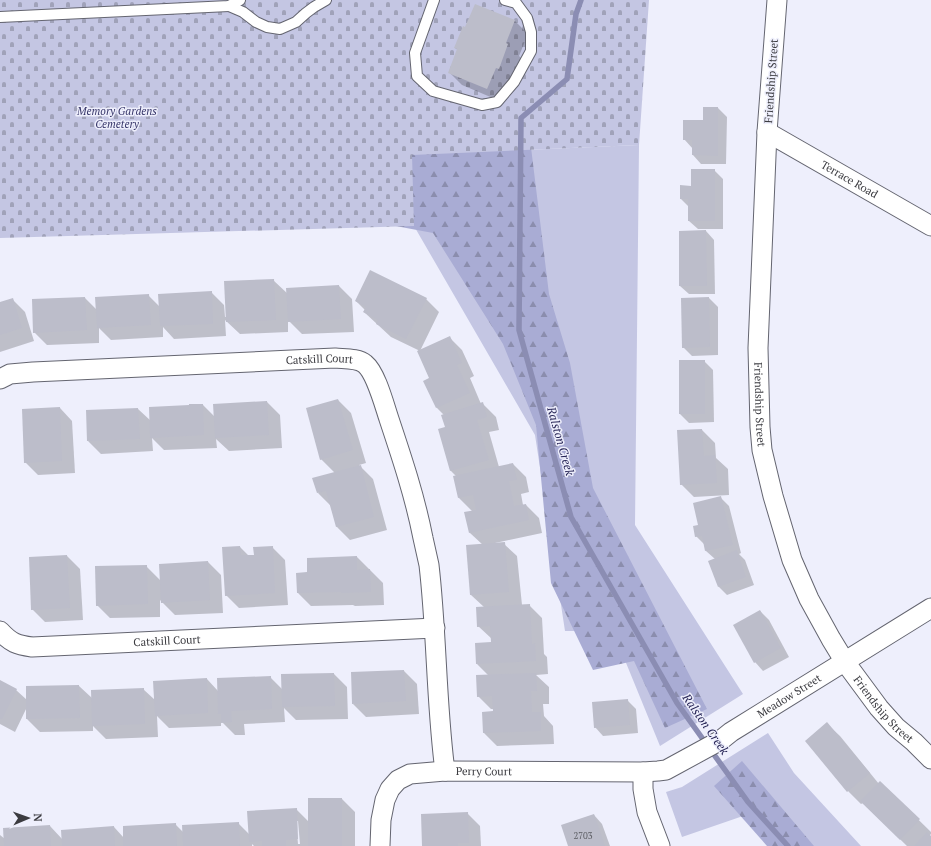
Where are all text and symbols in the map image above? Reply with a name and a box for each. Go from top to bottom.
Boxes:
street label: Friendship Street [761,38,781,124]
park label: Memory Gardens Cemetery [76,104,157,131]
street label: Terrace Road [818,157,880,201]
street label: Catskill Court [285,351,354,367]
street label: Friendship Street [751,362,769,447]
water label: Ralston Creek [544,404,578,477]
street label: Catskill Court [133,632,201,649]
street label: Meadow Street [754,671,824,721]
street label: Friendship Street [851,673,916,746]
water label: Ralston Creek [679,690,733,757]
street label: Perry Court [456,764,512,778]
north arrow [8,798,48,838]
text: N [31,813,45,823]
house number: 2703 [573,830,593,842]

